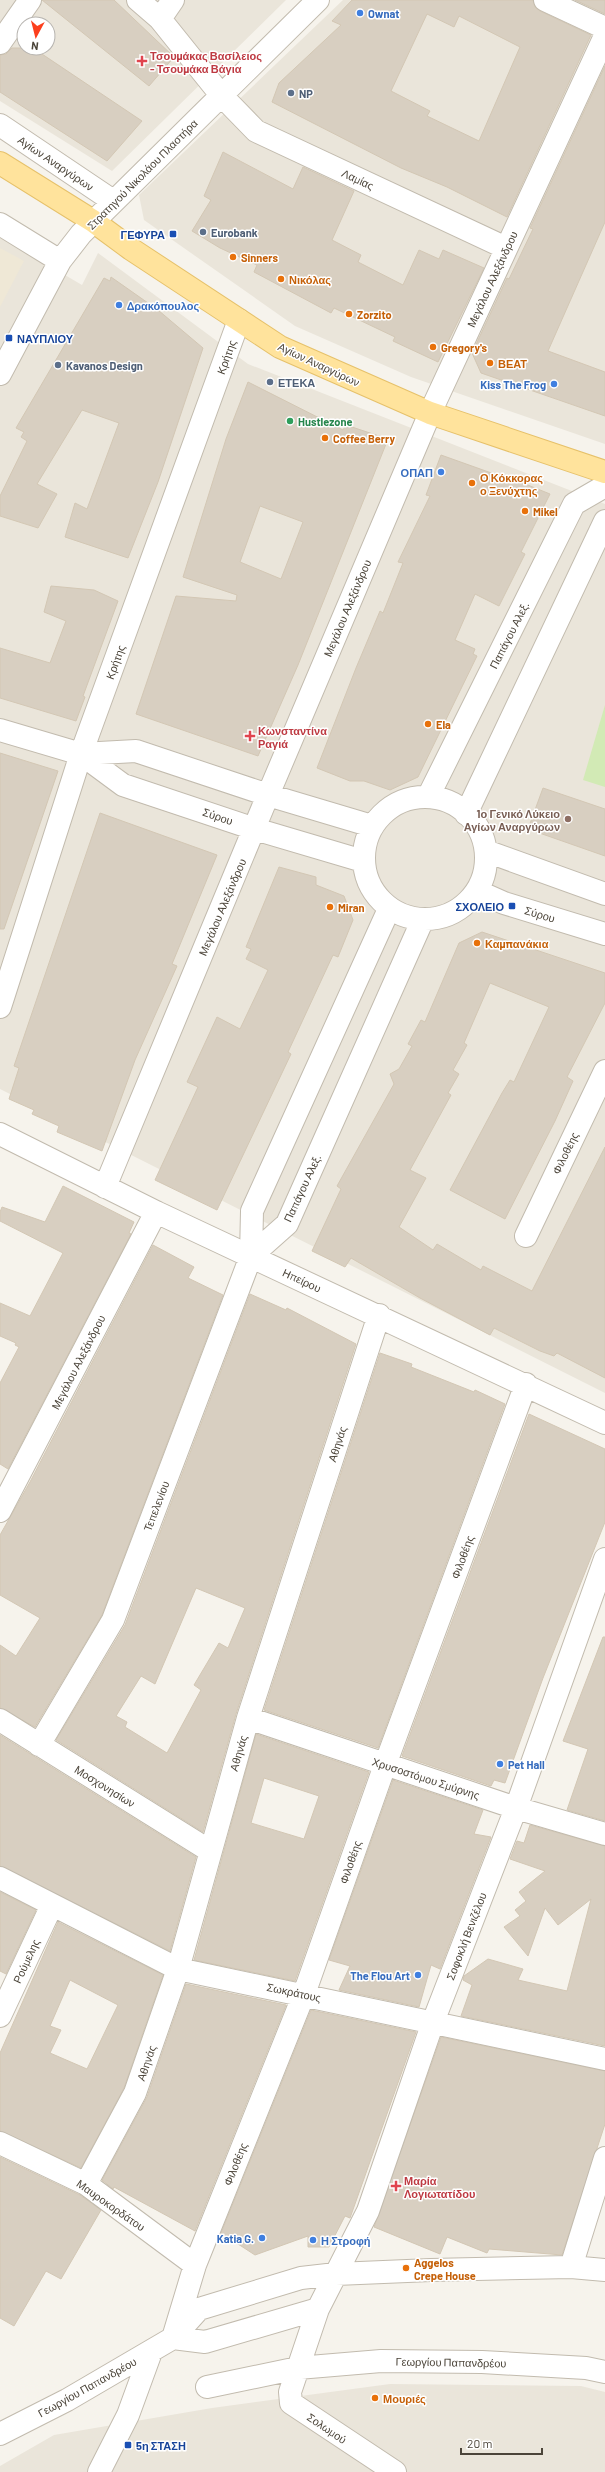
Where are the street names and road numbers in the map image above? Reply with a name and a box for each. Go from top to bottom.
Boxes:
street label: Στρατηγού Νικολάου Πλαστήρα [84,116,200,232]
street label: Αγίων Αναργύρων [16,133,97,193]
street label: Λαμίας [340,166,376,192]
street label: Μεγάλου Αλεξάνδρου [464,229,520,329]
street label: Κρήτης [214,338,238,376]
street label: Αγίων Αναργύρων [276,339,362,389]
street label: Μεγάλου Αλεξάνδρου [321,557,373,659]
street label: Παπάγου Αλεξ. [487,599,531,671]
street label: Κρήτης [103,643,127,681]
street label: Σύρου [201,805,235,827]
street label: Μεγάλου Αλεξάνδρου [196,856,248,958]
street label: Σύρου [523,903,557,925]
street label: Φιλοθέης [549,1130,581,1176]
street label: Παπάγου Αλεξ. [281,1152,323,1224]
street label: Ηπείρου [281,1265,323,1295]
street label: Μεγάλου Αλεξάνδρου [49,1313,107,1411]
street label: Αθηνάς [325,1425,349,1463]
street label: Τεπελενίου [140,1479,172,1533]
street label: Φιλοθέης [448,1534,476,1580]
street label: Αθηνάς [227,1734,249,1772]
street label: Χρυσοστόμου Σμύρνης [371,1754,481,1802]
street label: Μοσχονησίων [72,1762,138,1810]
street label: Φιλοθέης [337,1839,363,1885]
street label: Σοφοκλή Βενιζέλου [443,1890,489,1982]
street label: Ρούμελης [10,1937,42,1985]
street label: Σωκράτους [266,1980,322,2004]
street label: Αθηνάς [134,2044,158,2082]
street label: Φιλοθέης [221,2141,249,2187]
street label: Μαυροκορδάτου [74,2177,148,2233]
street label: Γεωργίου Παπανδρέου [35,2354,139,2420]
street label: Γεωργίου Παπανδρέου [396,2355,506,2369]
street label: Σολωμού [305,2410,349,2446]

